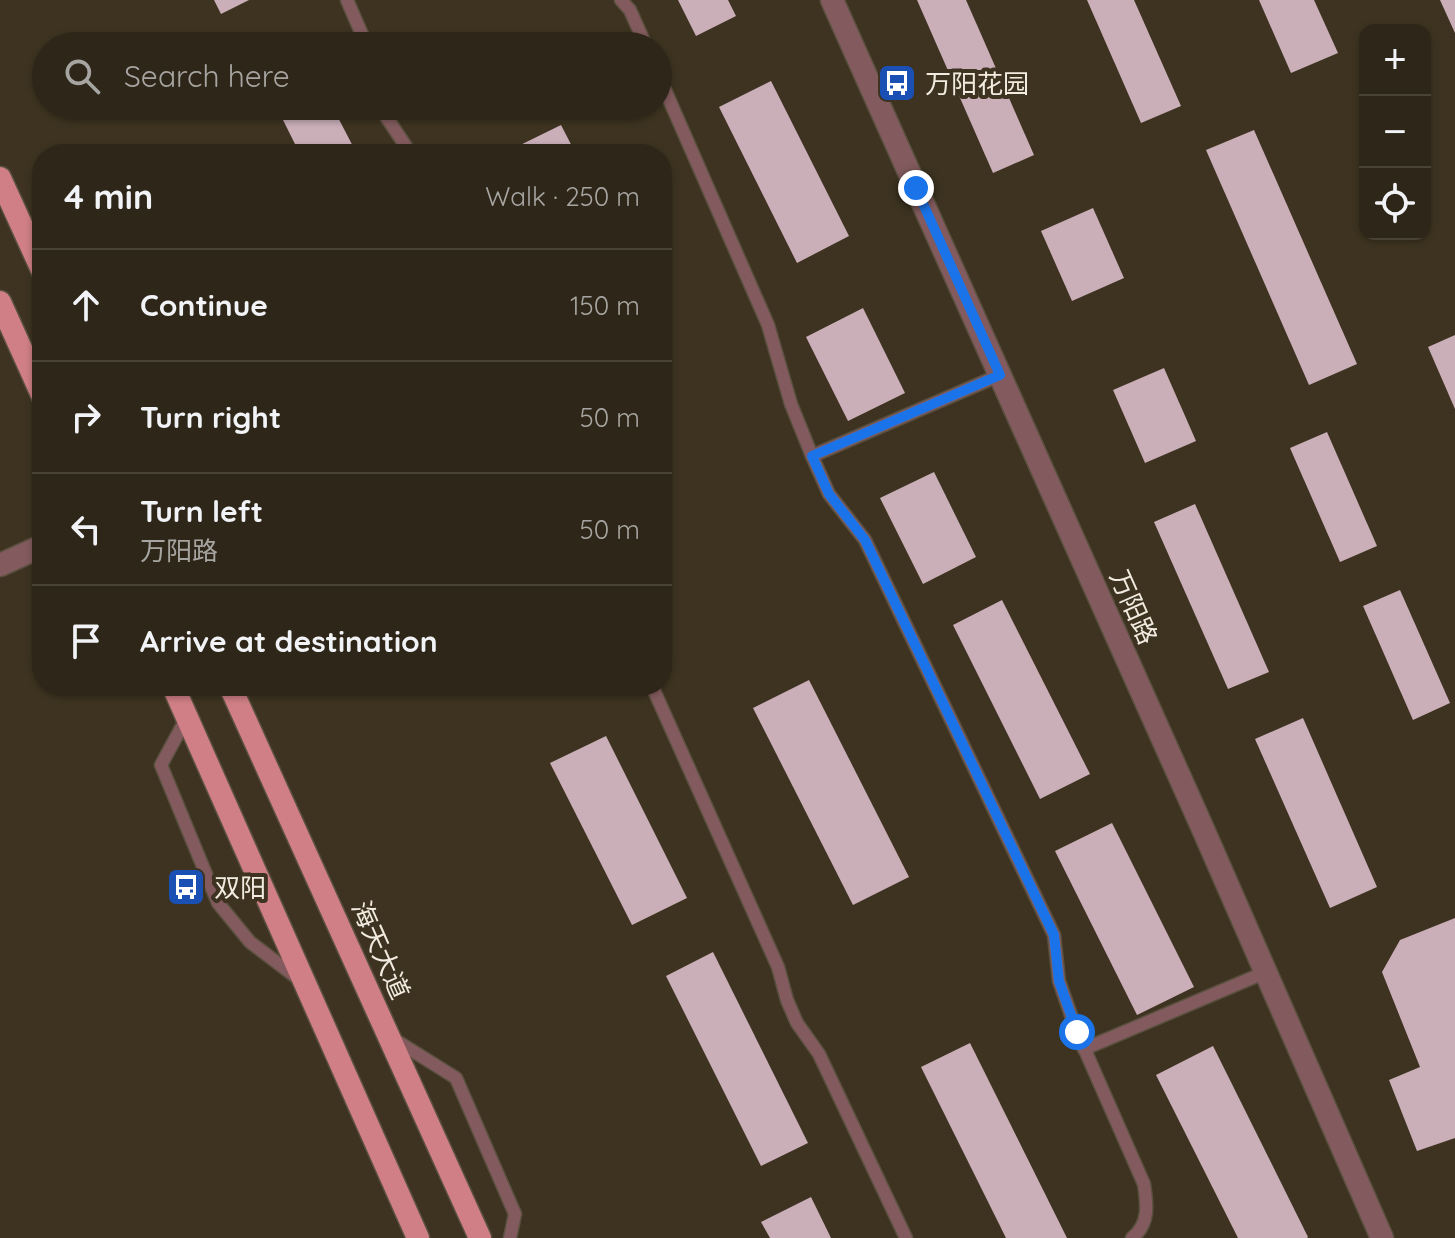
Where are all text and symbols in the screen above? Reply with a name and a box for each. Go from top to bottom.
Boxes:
map controls [1359,24,1431,240]
button: + [1359,24,1431,96]
search box [32,32,672,120]
icon: search [60,54,104,98]
text: Search here [124,57,290,95]
bus stop icon: 万阳花园 [876,62,918,104]
place label: 万阳花园 [925,67,1029,100]
button: − [1359,96,1431,168]
button: locate [1359,168,1431,240]
route end [898,170,934,206]
text: 4 min [64,175,153,218]
text: Walk · 250 m [485,180,640,213]
icon: ahead [64,283,108,327]
text: Continue [140,286,268,324]
text: 150 m [570,289,640,322]
icon: right [64,395,108,439]
text: Turn right [140,398,281,436]
text: 50 m [580,401,640,434]
text: Turn left [140,492,263,530]
icon: left [64,507,108,551]
text: 50 m [580,513,640,546]
text: 万阳路 [140,534,218,567]
street label: 万阳路 [1103,565,1165,649]
icon: arrive [64,619,108,663]
text: Arrive at destination [140,622,438,660]
bus stop icon: 双阳 [165,866,207,908]
place label: 双阳 [214,871,266,904]
street label: 海天大道 [345,896,417,1004]
route start [1059,1014,1095,1050]

